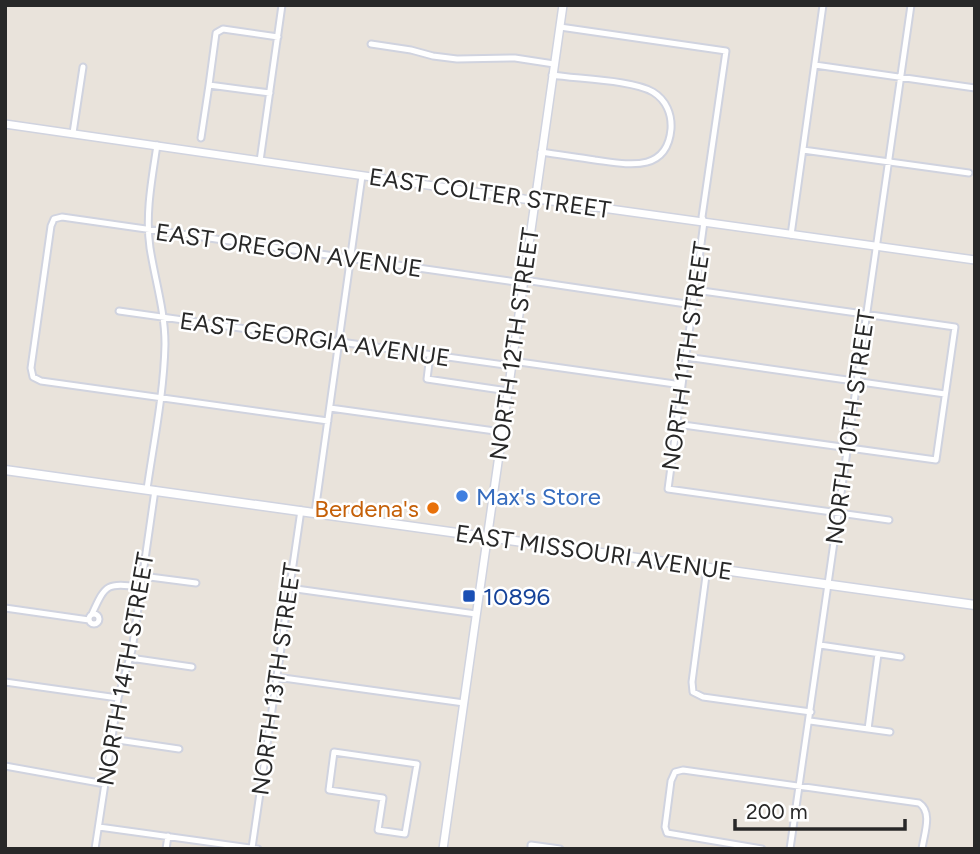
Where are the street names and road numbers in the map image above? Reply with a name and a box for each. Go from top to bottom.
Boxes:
street label: EAST COLTER STREET [367,162,613,224]
street label: EAST OREGON AVENUE [154,217,424,283]
street label: NORTH 12TH STREET [483,226,545,462]
street label: NORTH 11TH STREET [656,240,716,472]
street label: EAST GEORGIA AVENUE [178,306,452,372]
street label: NORTH 10TH STREET [819,308,881,546]
street label: EAST MISSOURI AVENUE [454,518,734,586]
street label: NORTH 14TH STREET [90,550,160,788]
street label: NORTH 13TH STREET [245,561,307,797]

